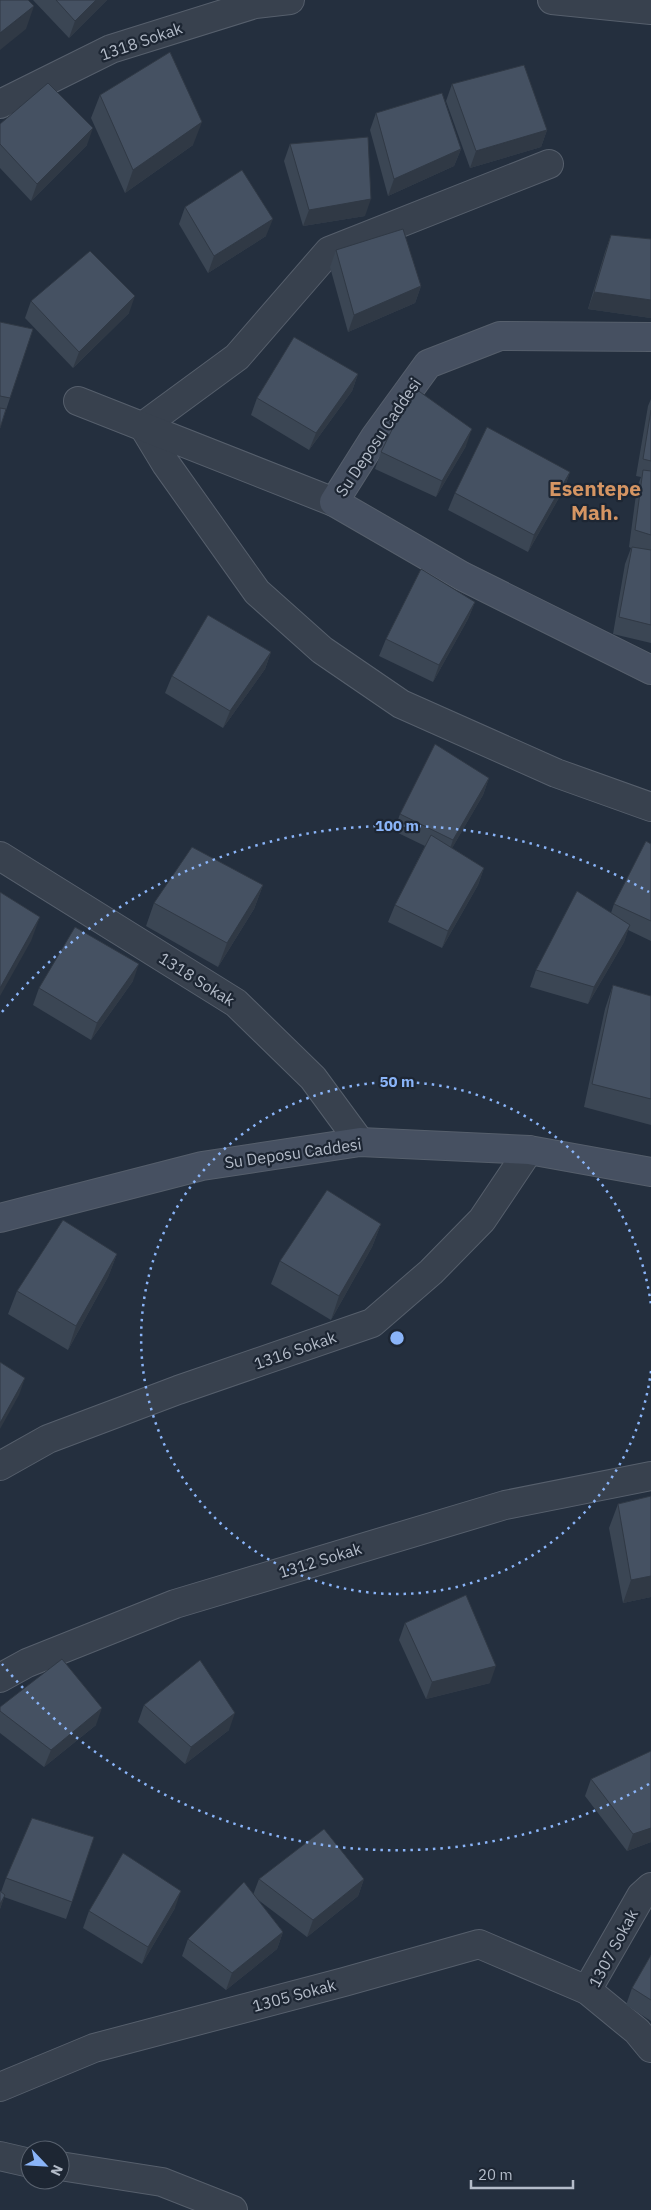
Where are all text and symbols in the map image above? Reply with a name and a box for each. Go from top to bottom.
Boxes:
street label: 1318 Sokak [97,17,185,64]
street label: Su Deposu Caddesi [331,374,425,500]
district label: Esentepe Mah. [549,474,641,526]
text: 100 m [375,816,419,835]
street label: 1318 Sokak [155,948,239,1011]
text: 50 m [380,1072,414,1091]
street label: Su Deposu Caddesi [223,1133,363,1173]
street label: 1316 Sokak [251,1326,339,1373]
centre of rings [388,1329,406,1347]
street label: 1312 Sokak [276,1538,364,1582]
street label: 1307 Sokak [584,1905,642,1991]
street label: 1305 Sokak [250,1974,339,2016]
north arrow [20,2140,70,2190]
scale bar [471,2158,574,2190]
text: N [46,2162,67,2179]
text: 20 m [478,2165,513,2184]

